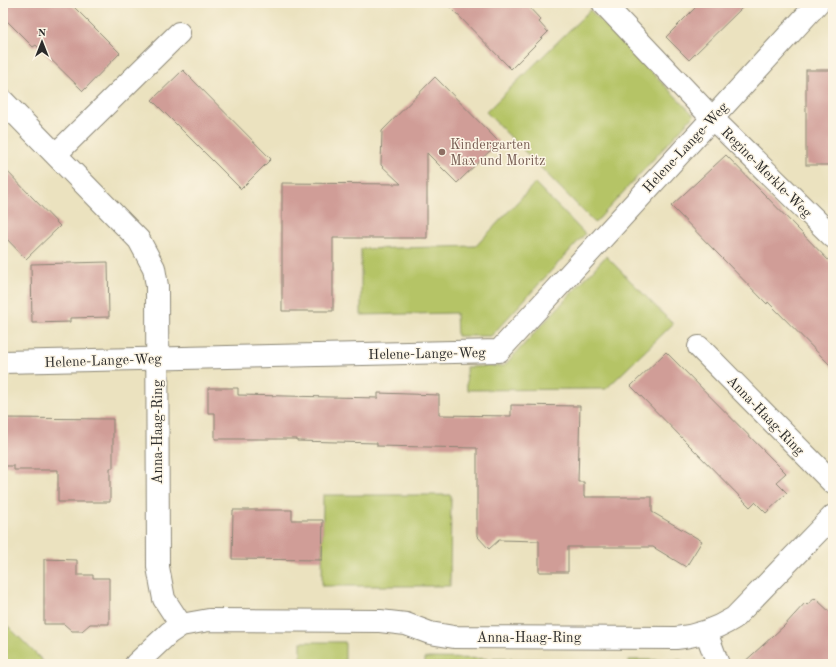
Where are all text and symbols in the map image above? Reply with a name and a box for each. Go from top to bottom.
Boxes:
north arrow [22,22,62,62]
text: N [38,28,47,39]
street label: Helene-Lange-Weg [641,100,731,195]
street label: Regine-Merkle-Weg [718,125,814,221]
place label: Kindergarten Max und Moritz [450,138,545,168]
marker: Kindergarten Max und Moritz [437,147,447,157]
street label: Helene-Lange-Weg [368,346,486,362]
street label: Helene-Lange-Weg [44,352,162,370]
street label: Anna-Haag-Ring [724,373,807,458]
street label: Anna-Haag-Ring [151,379,165,484]
street label: Anna-Haag-Ring [477,631,582,645]

